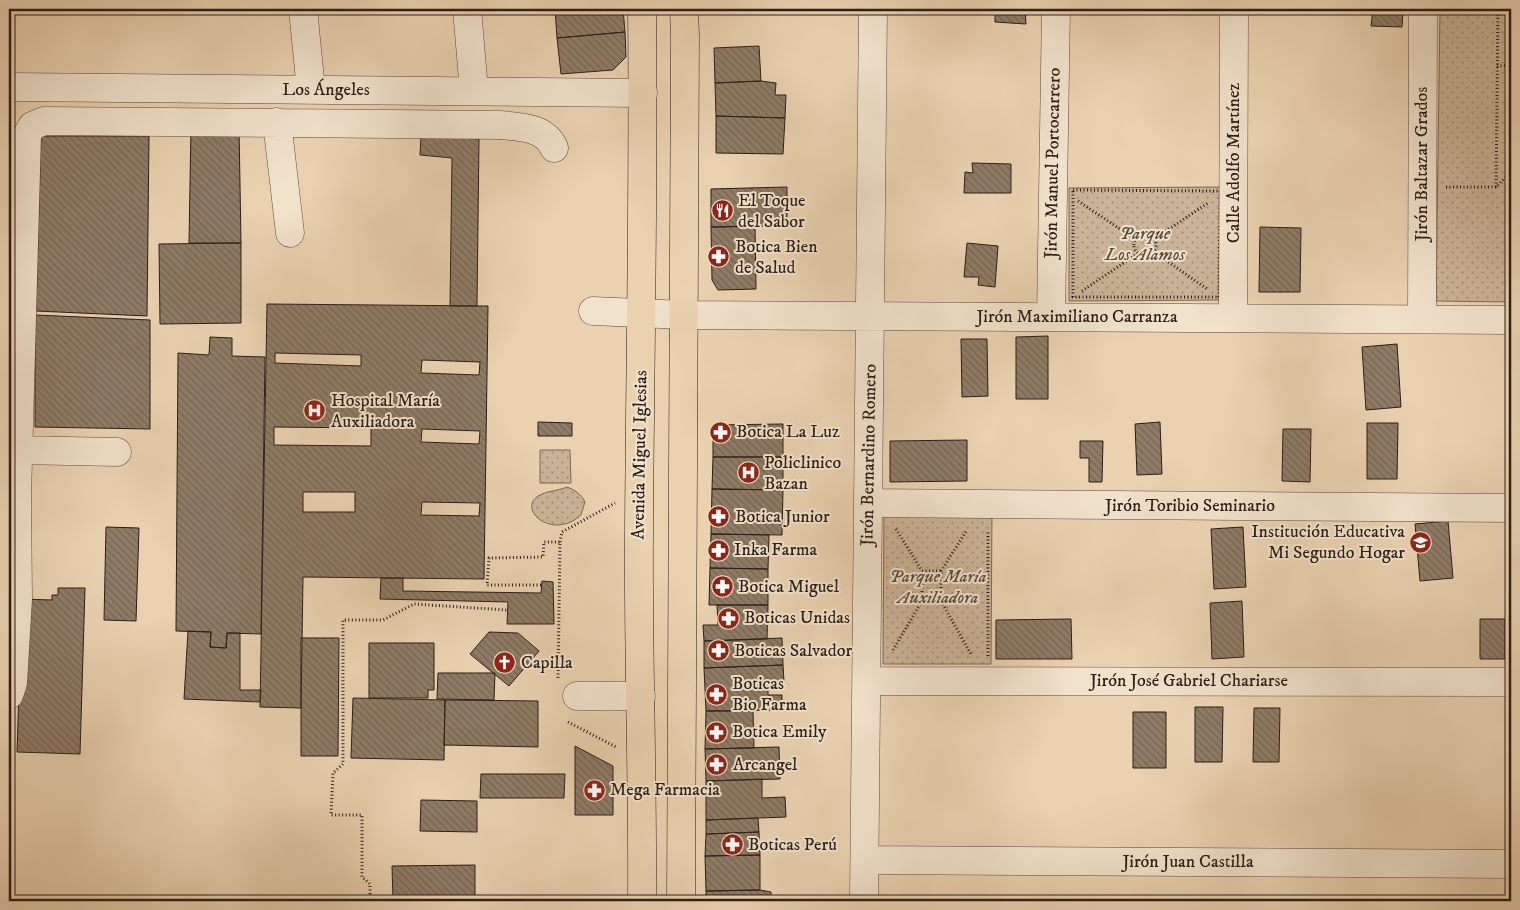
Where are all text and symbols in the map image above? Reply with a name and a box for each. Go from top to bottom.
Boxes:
street label: Jirón Manuel Portocarrero [1040,67,1066,261]
street label: Los Ángeles [282,78,370,101]
street label: Calle Adolfo Martínez [1223,83,1245,243]
street label: Jirón Baltazar Grados [1411,87,1433,243]
place label: El Toque del Sabor [738,190,806,233]
restaurant icon: El Toque del Sabor [710,199,734,223]
park label: Parque Los Alamos [1104,223,1185,266]
place label: Botica Bien de Salud [735,236,818,279]
pharmacy icon: Botica Bien de Salud [707,245,731,269]
street label: Jirón Maximiliano Carranza [974,306,1178,328]
street label: Jirón Bernardino Romero [856,364,882,548]
street label: Avenida Miguel Iglesias [628,370,652,540]
place label: Hospital María Auxiliadora [331,390,440,433]
hospital icon: Hospital María Auxiliadora [303,399,327,423]
pharmacy icon: Botica La Luz [708,420,732,444]
place label: Botica La Luz [736,421,840,443]
place label: Policlinico Bazan [764,452,841,495]
hospital icon: Policlinico Bazan [736,461,760,485]
street label: Jirón Toribio Seminario [1103,495,1275,517]
pharmacy icon: Botica Junior [707,505,731,529]
place label: Botica Junior [735,506,830,528]
place label: Institución Educativa Mi Segundo Hogar [1251,521,1405,564]
school or university icon: Institución Educativa Mi Segundo Hogar [1409,530,1433,554]
pharmacy icon: Inka Farma [706,538,730,562]
place label: Inka Farma [734,539,818,561]
park label: Parque María Auxiliadora [890,566,987,609]
pharmacy icon: Botica Miguel [710,575,734,599]
place label: Botica Miguel [738,576,840,598]
pharmacy icon: Boticas Unidas [716,606,740,630]
place label: Boticas Unidas [744,607,850,629]
pharmacy icon: Boticas Salvador [706,639,730,663]
place label: Boticas Salvador [734,640,852,662]
church icon: Capilla [493,651,517,675]
place label: Capilla [521,652,573,674]
street label: Jirón José Gabriel Chariarse [1088,670,1288,692]
place label: Boticas Bio Farma [732,673,807,716]
pharmacy icon: Boticas Bio Farma [704,682,728,706]
pharmacy icon: Botica Emily [704,720,728,744]
place label: Botica Emily [732,721,827,743]
pharmacy icon: Arcangel [705,753,729,777]
place label: Arcangel [733,754,798,776]
pharmacy icon: Mega Farmacia [582,778,606,802]
place label: Mega Farmacia [610,779,720,801]
pharmacy icon: Boticas Perú [720,833,744,857]
place label: Boticas Perú [748,834,837,856]
street label: Jirón Juan Castilla [1120,851,1254,873]

